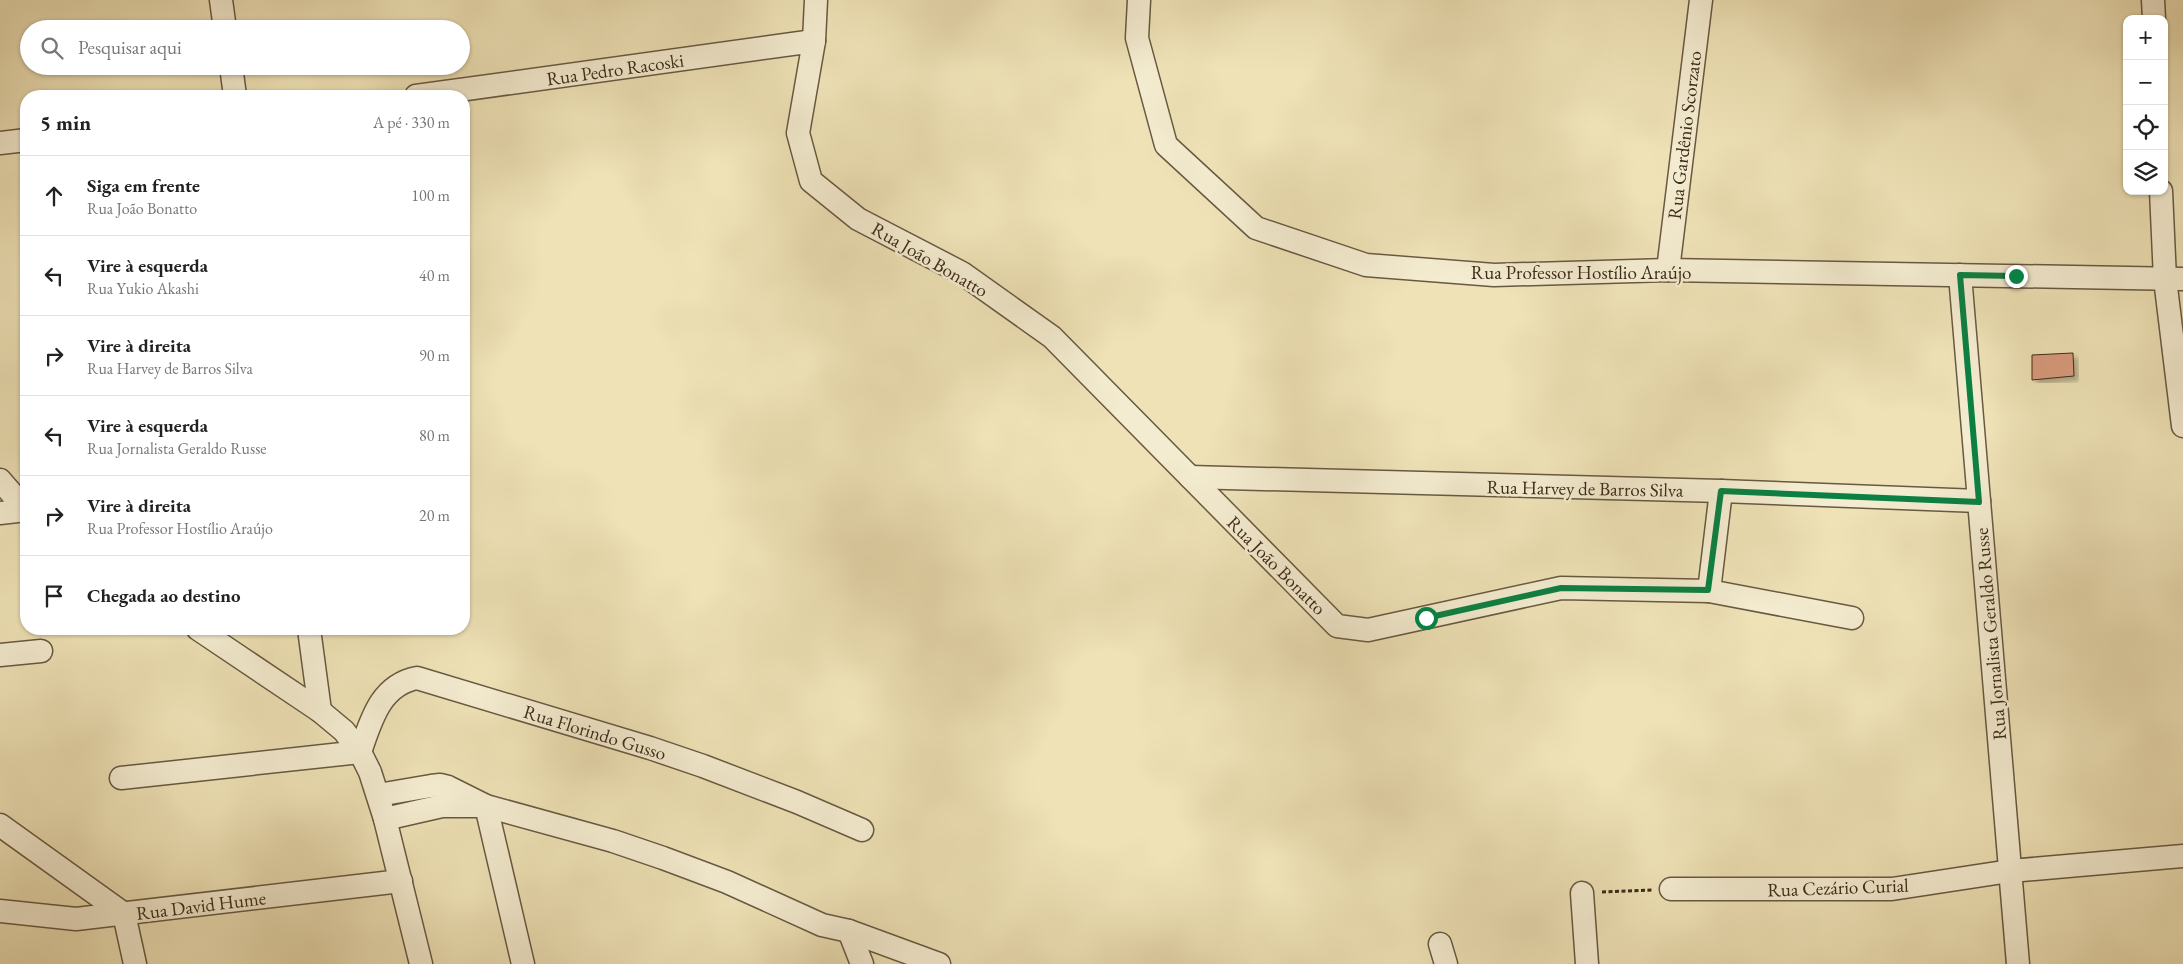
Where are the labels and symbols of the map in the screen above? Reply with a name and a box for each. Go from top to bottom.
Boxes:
street label: Rua Pedro Racoski [545,47,686,92]
street label: Rua Gardênio Scorzato [1662,49,1707,221]
street label: Rua João Bonatto [867,216,993,303]
street label: Rua Professor Hostílio Araújo [1471,260,1691,285]
route end [2005,265,2028,288]
street label: Rua Harvey de Barros Silva [1486,474,1684,503]
street label: Rua João Bonatto [1222,510,1332,620]
street label: Rua Jornalista Geraldo Russe [1969,527,2012,741]
route start [1415,607,1438,630]
street label: Rua Florindo Gusso [520,699,669,766]
street label: Rua Cezário Curial [1767,873,1910,902]
street label: Rua David Hume [135,885,267,926]

